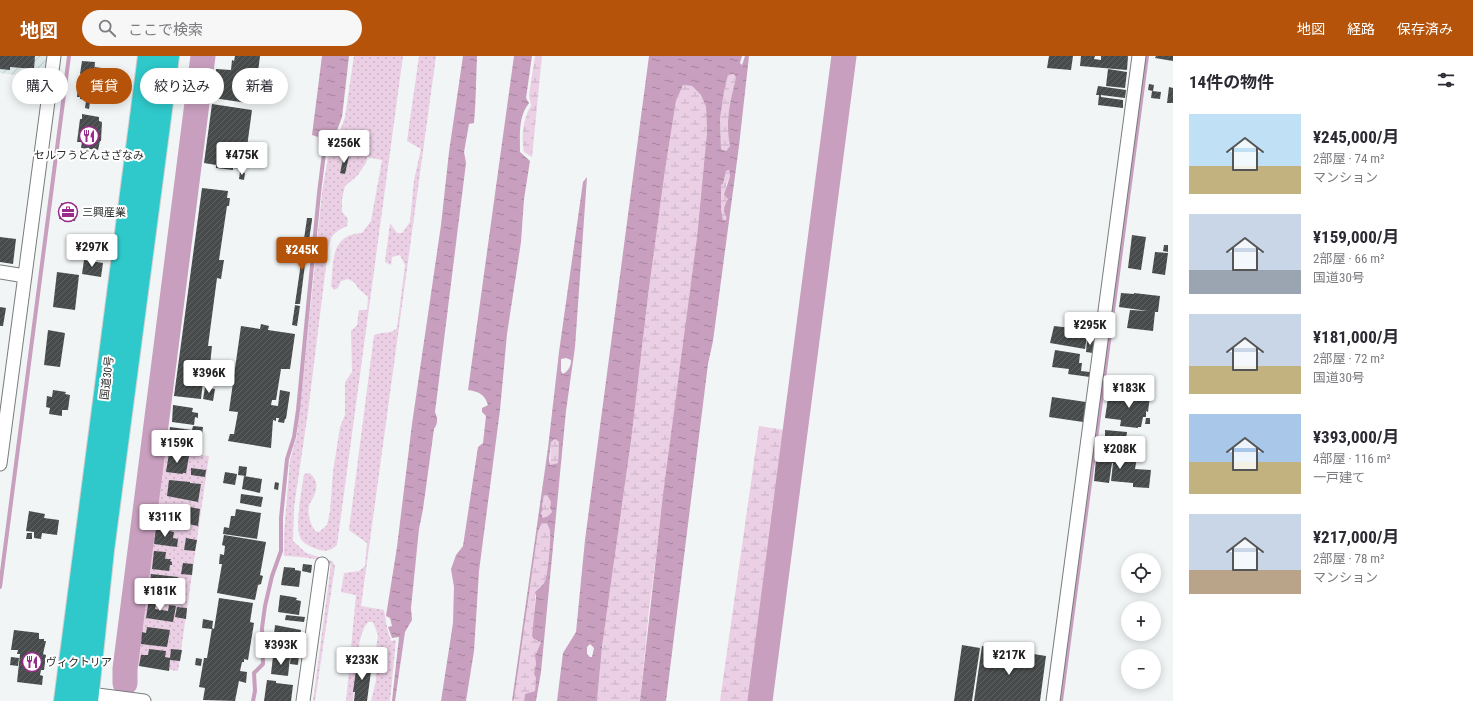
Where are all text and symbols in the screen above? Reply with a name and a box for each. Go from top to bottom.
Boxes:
search box [82,10,362,46]
icon: search [96,17,118,39]
text: 地図 [20,19,58,42]
text: ここで検索 [128,21,203,39]
text: 地図 [1297,21,1325,37]
text: 経路 [1347,21,1375,37]
text: 保存済み [1397,21,1453,37]
chip: 購入 [12,68,68,104]
chip: 賃貸 [76,68,132,104]
chip: 絞り込み [140,68,224,104]
chip: 新着 [232,68,288,104]
icon: filters [1435,69,1457,91]
text: 14件の物件 [1189,72,1274,92]
restaurant icon: セルフうどんさざなみ [78,125,100,147]
text: ¥245,000/月 [1313,127,1399,147]
pin: ¥256K [316,130,372,164]
icon: home [1221,130,1269,178]
text: ¥256K [327,135,361,150]
pin: ¥475K [214,142,270,176]
text: ¥475K [225,147,259,162]
place label: セルフうどんさざなみ [34,149,144,162]
text: 2部屋 · 74 m² [1313,151,1384,166]
text: マンション [1313,170,1378,185]
office icon: 三興産業 [57,201,79,223]
place label: 三興産業 [82,206,126,219]
text: ¥159,000/月 [1313,227,1399,247]
icon: home [1221,230,1269,278]
pin: ¥297K [64,234,120,268]
pin: ¥245K [274,237,330,271]
text: ¥297K [75,239,109,254]
text: ¥245K [285,242,319,257]
text: 2部屋 · 66 m² [1313,251,1384,266]
text: 国道30号 [1313,270,1365,285]
pin: ¥295K [1062,312,1118,346]
text: ¥295K [1073,317,1107,332]
text: ¥181,000/月 [1313,327,1399,347]
icon: home [1221,330,1269,378]
text: 2部屋 · 72 m² [1313,351,1384,366]
street label: 国道30号 [98,355,116,401]
pin: ¥396K [181,360,237,394]
text: ¥396K [192,365,226,380]
text: 国道30号 [1313,370,1365,385]
pin: ¥183K [1101,375,1157,409]
text: ¥183K [1112,380,1146,395]
text: ¥393,000/月 [1313,427,1399,447]
pin: ¥159K [149,430,205,464]
icon: home [1221,430,1269,478]
text: ¥159K [160,435,194,450]
pin: ¥208K [1092,436,1148,470]
text: ¥208K [1103,441,1137,456]
text: 4部屋 · 116 m² [1313,451,1391,466]
text: 一戸建て [1313,470,1365,485]
pin: ¥311K [137,504,193,538]
text: ¥311K [148,509,182,524]
text: ¥217,000/月 [1313,527,1399,547]
icon: home [1221,530,1269,578]
text: 2部屋 · 78 m² [1313,551,1384,566]
map controls [1121,553,1161,689]
button: locate [1121,553,1161,593]
text: マンション [1313,570,1378,585]
pin: ¥181K [132,578,188,612]
text: ¥181K [143,583,177,598]
button: + [1121,601,1161,641]
pin: ¥393K [253,632,309,666]
text: ¥393K [264,637,298,652]
pin: ¥217K [981,642,1037,676]
pin: ¥233K [334,647,390,681]
text: ¥217K [992,647,1026,662]
button: − [1121,649,1161,689]
restaurant icon: ヴィクトリア [21,651,43,673]
text: ¥233K [345,652,379,667]
place label: ヴィクトリア [46,656,112,669]

